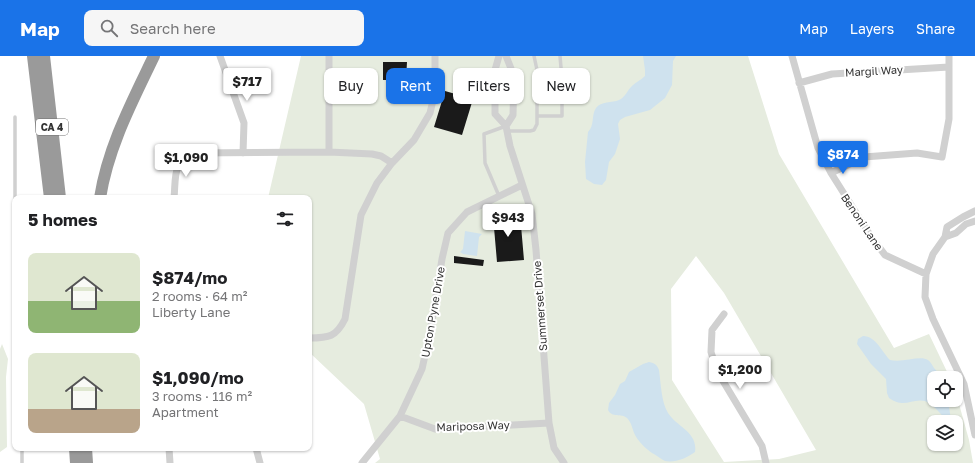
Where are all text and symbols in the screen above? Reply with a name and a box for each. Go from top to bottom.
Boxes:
search box [84,10,364,46]
text: Map [20,17,60,40]
icon: search [98,17,120,39]
text: Search here [130,19,216,37]
text: Map [799,20,828,37]
text: Layers [850,20,894,37]
text: Share [916,20,955,37]
street label: Margil Way [845,62,903,79]
pin: $717 [223,68,271,102]
chip: Buy [324,68,378,104]
chip: Rent [386,68,445,104]
chip: Filters [453,68,524,104]
chip: New [532,68,590,104]
text: $717 [232,73,262,89]
road number: CA 4 [36,119,68,135]
pin: $874 [819,141,867,175]
pin: $1,090 [153,144,219,178]
text: $874 [827,146,859,162]
text: $1,090 [164,149,208,165]
street label: Benoni Lane [839,191,886,252]
pin: $943 [484,204,532,238]
icon: filters [274,208,296,230]
text: 5 homes [28,209,98,230]
text: $943 [491,209,525,225]
street label: Summerset Drive [530,260,549,352]
street label: Upton Pyne Drive [418,265,447,358]
text: $874/mo [152,267,227,288]
icon: home [60,269,108,317]
text: 2 rooms · 64 m² [152,288,247,304]
text: Liberty Lane [152,304,230,320]
pin: $1,200 [707,356,773,390]
text: $1,200 [718,361,762,377]
text: $1,090/mo [152,367,244,388]
icon: home [60,369,108,417]
map controls [927,371,963,451]
button: locate [927,371,963,407]
text: 3 rooms · 116 m² [152,388,252,404]
text: Apartment [152,404,219,420]
button: layers [927,415,963,451]
street label: Mariposa Way [436,418,510,433]

